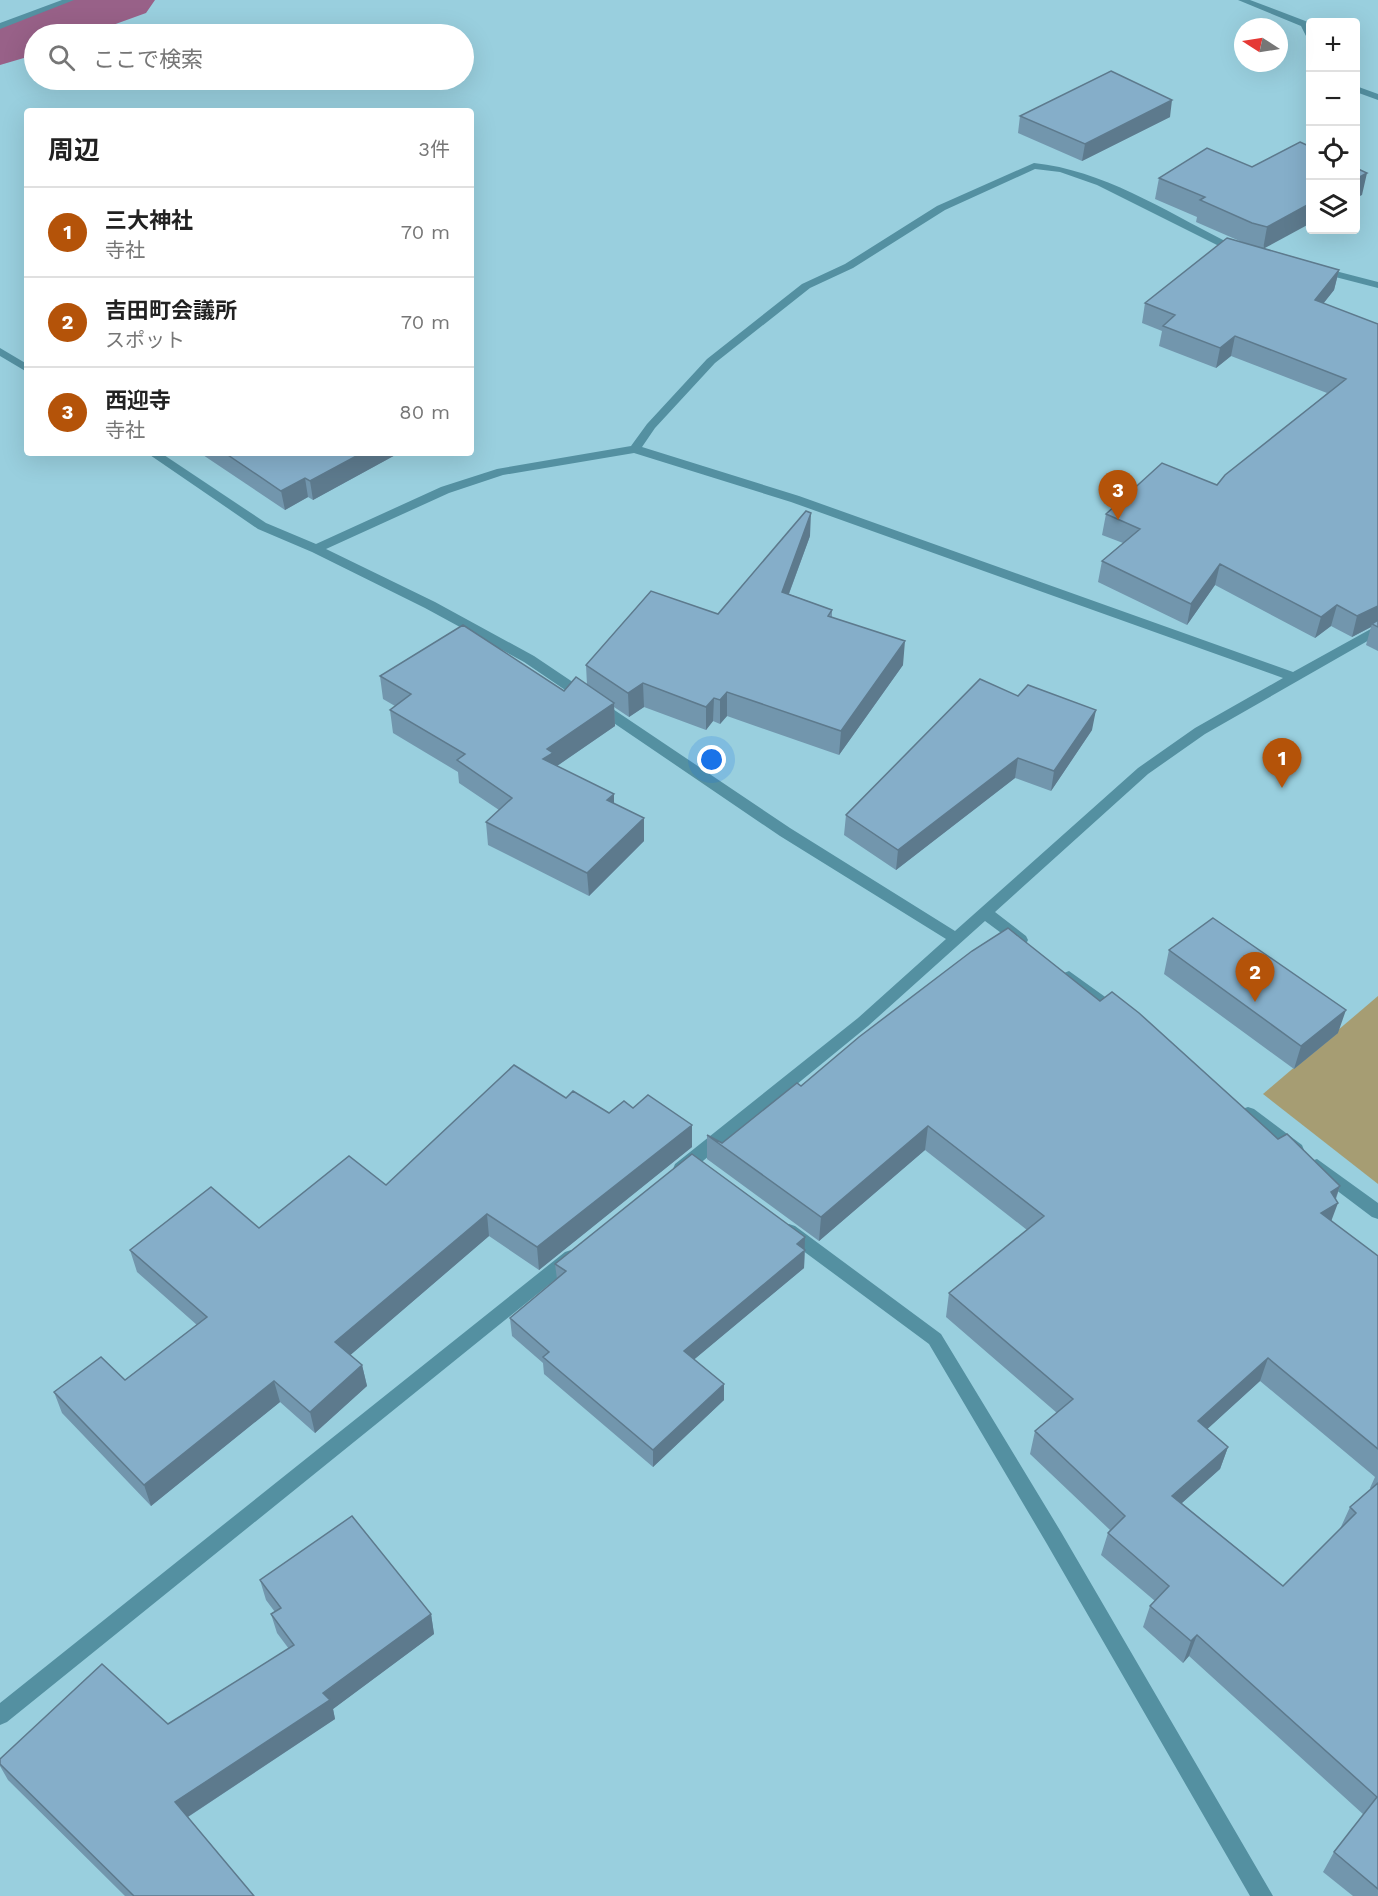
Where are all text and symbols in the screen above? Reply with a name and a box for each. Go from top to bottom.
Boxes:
north arrow [1234,18,1288,72]
map controls [1306,18,1360,234]
button: + [1306,18,1360,72]
search box [24,24,474,90]
icon: search [45,41,78,74]
text: ここで検索 [93,47,203,72]
button: − [1306,72,1360,126]
button: locate [1306,126,1360,180]
text: 周辺 [48,135,100,165]
text: 3件 [418,137,450,161]
button: layers [1306,180,1360,234]
text: 三大神社 [105,208,193,233]
text: 1 [63,220,72,244]
text: 70 m [401,220,450,244]
text: 寺社 [105,238,145,262]
text: 吉田町会議所 [105,298,237,323]
text: 2 [62,310,73,334]
text: 70 m [401,310,450,334]
text: スポット [105,328,185,352]
text: 西迎寺 [105,388,171,413]
text: 3 [62,400,73,424]
text: 80 m [399,400,450,424]
text: 寺社 [105,418,145,442]
pin: 3 [1098,470,1138,520]
pin: 1 [1262,738,1302,788]
your location [697,745,726,774]
pin: 2 [1236,952,1274,1002]

